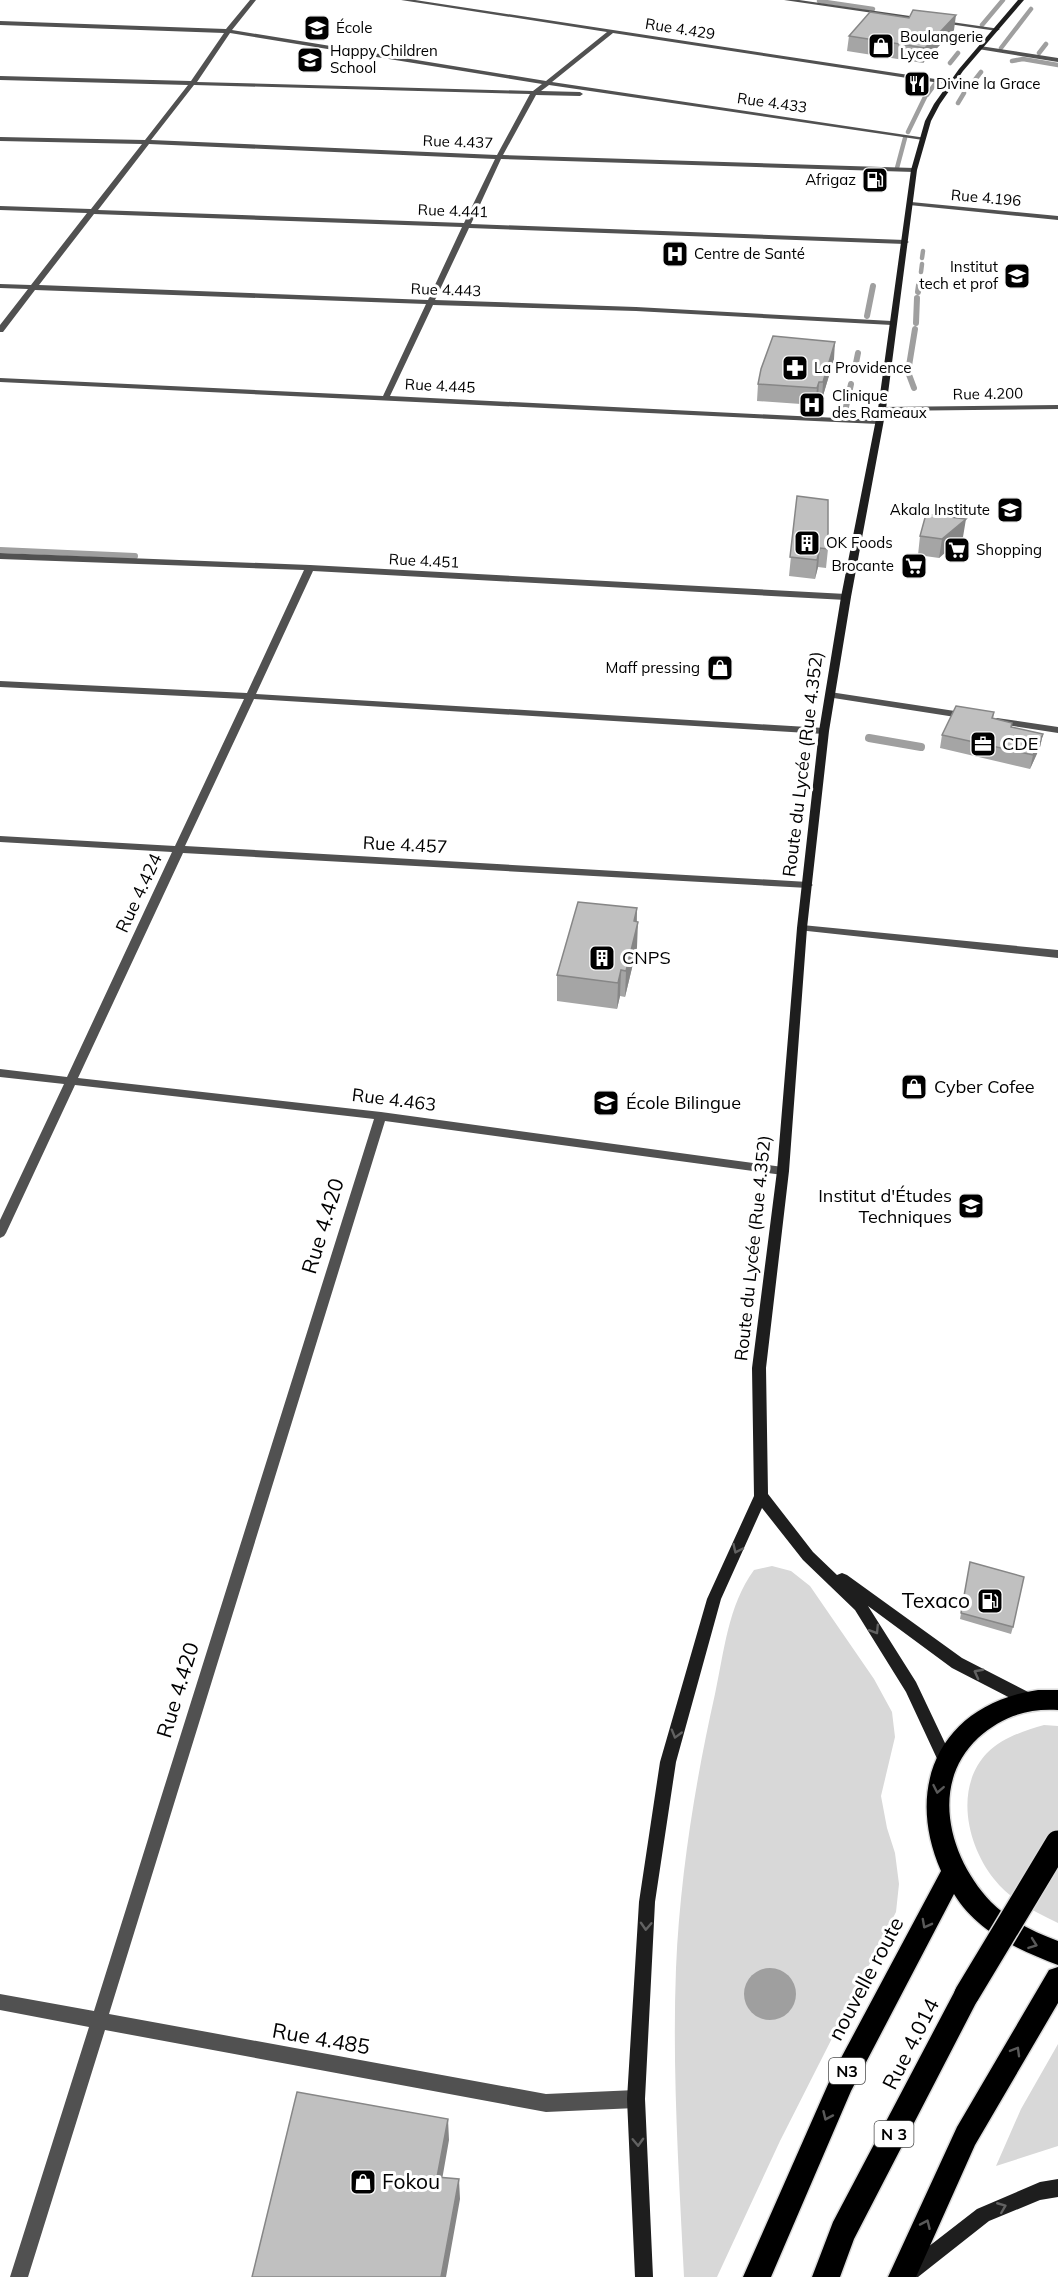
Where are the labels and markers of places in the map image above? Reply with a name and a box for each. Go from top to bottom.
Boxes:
school or university icon: École [302,13,332,43]
place label: École [336,18,372,37]
place label: Boulangerie Lycee [900,27,983,63]
shop icon: Boulangerie Lycee [866,31,896,61]
place label: Happy Children School [330,41,438,77]
school or university icon: Happy Children School [295,45,325,75]
restaurant icon: Divine la Grace [902,69,932,99]
place label: Divine la Grace [936,74,1040,93]
fuel station icon: Afrigaz [860,165,890,195]
place label: Afrigaz [805,170,856,189]
hospital icon: Centre de Santé [660,239,690,269]
place label: Centre de Santé [694,244,805,263]
place label: Institut tech et prof [919,257,999,293]
school or university icon: Institut tech et prof [1002,261,1032,291]
pharmacy icon: La Providence [780,353,810,383]
place label: La Providence [814,358,911,377]
place label: Clinique des Rameaux [832,386,927,422]
hospital icon: Clinique des Rameaux [797,390,827,420]
school or university icon: Akala Institute [995,495,1025,525]
place label: Akala Institute [890,500,990,519]
building icon: OK Foods [792,528,822,558]
place label: OK Foods [826,533,893,552]
supermarket icon: Shopping [942,535,972,565]
place label: Shopping [976,540,1042,559]
supermarket icon: Brocante [899,551,929,581]
place label: Brocante [831,556,894,575]
shop icon: Maff pressing [705,653,735,683]
place label: Maff pressing [606,658,700,677]
office icon: CDE [968,729,998,759]
place label: CDE [1002,732,1038,755]
building icon: CNPS [587,943,617,973]
place label: CNPS [622,946,671,969]
shop icon: Cyber Cofee [899,1072,929,1102]
place label: Cyber Cofee [934,1075,1035,1098]
school or university icon: École Bilingue [591,1088,621,1118]
place label: École Bilingue [626,1091,741,1114]
place label: Institut d'Études Techniques [818,1184,952,1228]
school or university icon: Institut d'Études Techniques [956,1191,986,1221]
fuel station icon: Texaco [975,1586,1005,1616]
place label: Texaco [902,1587,970,1613]
shop icon: Fokou [348,2167,378,2197]
place label: Fokou [382,2168,440,2194]

